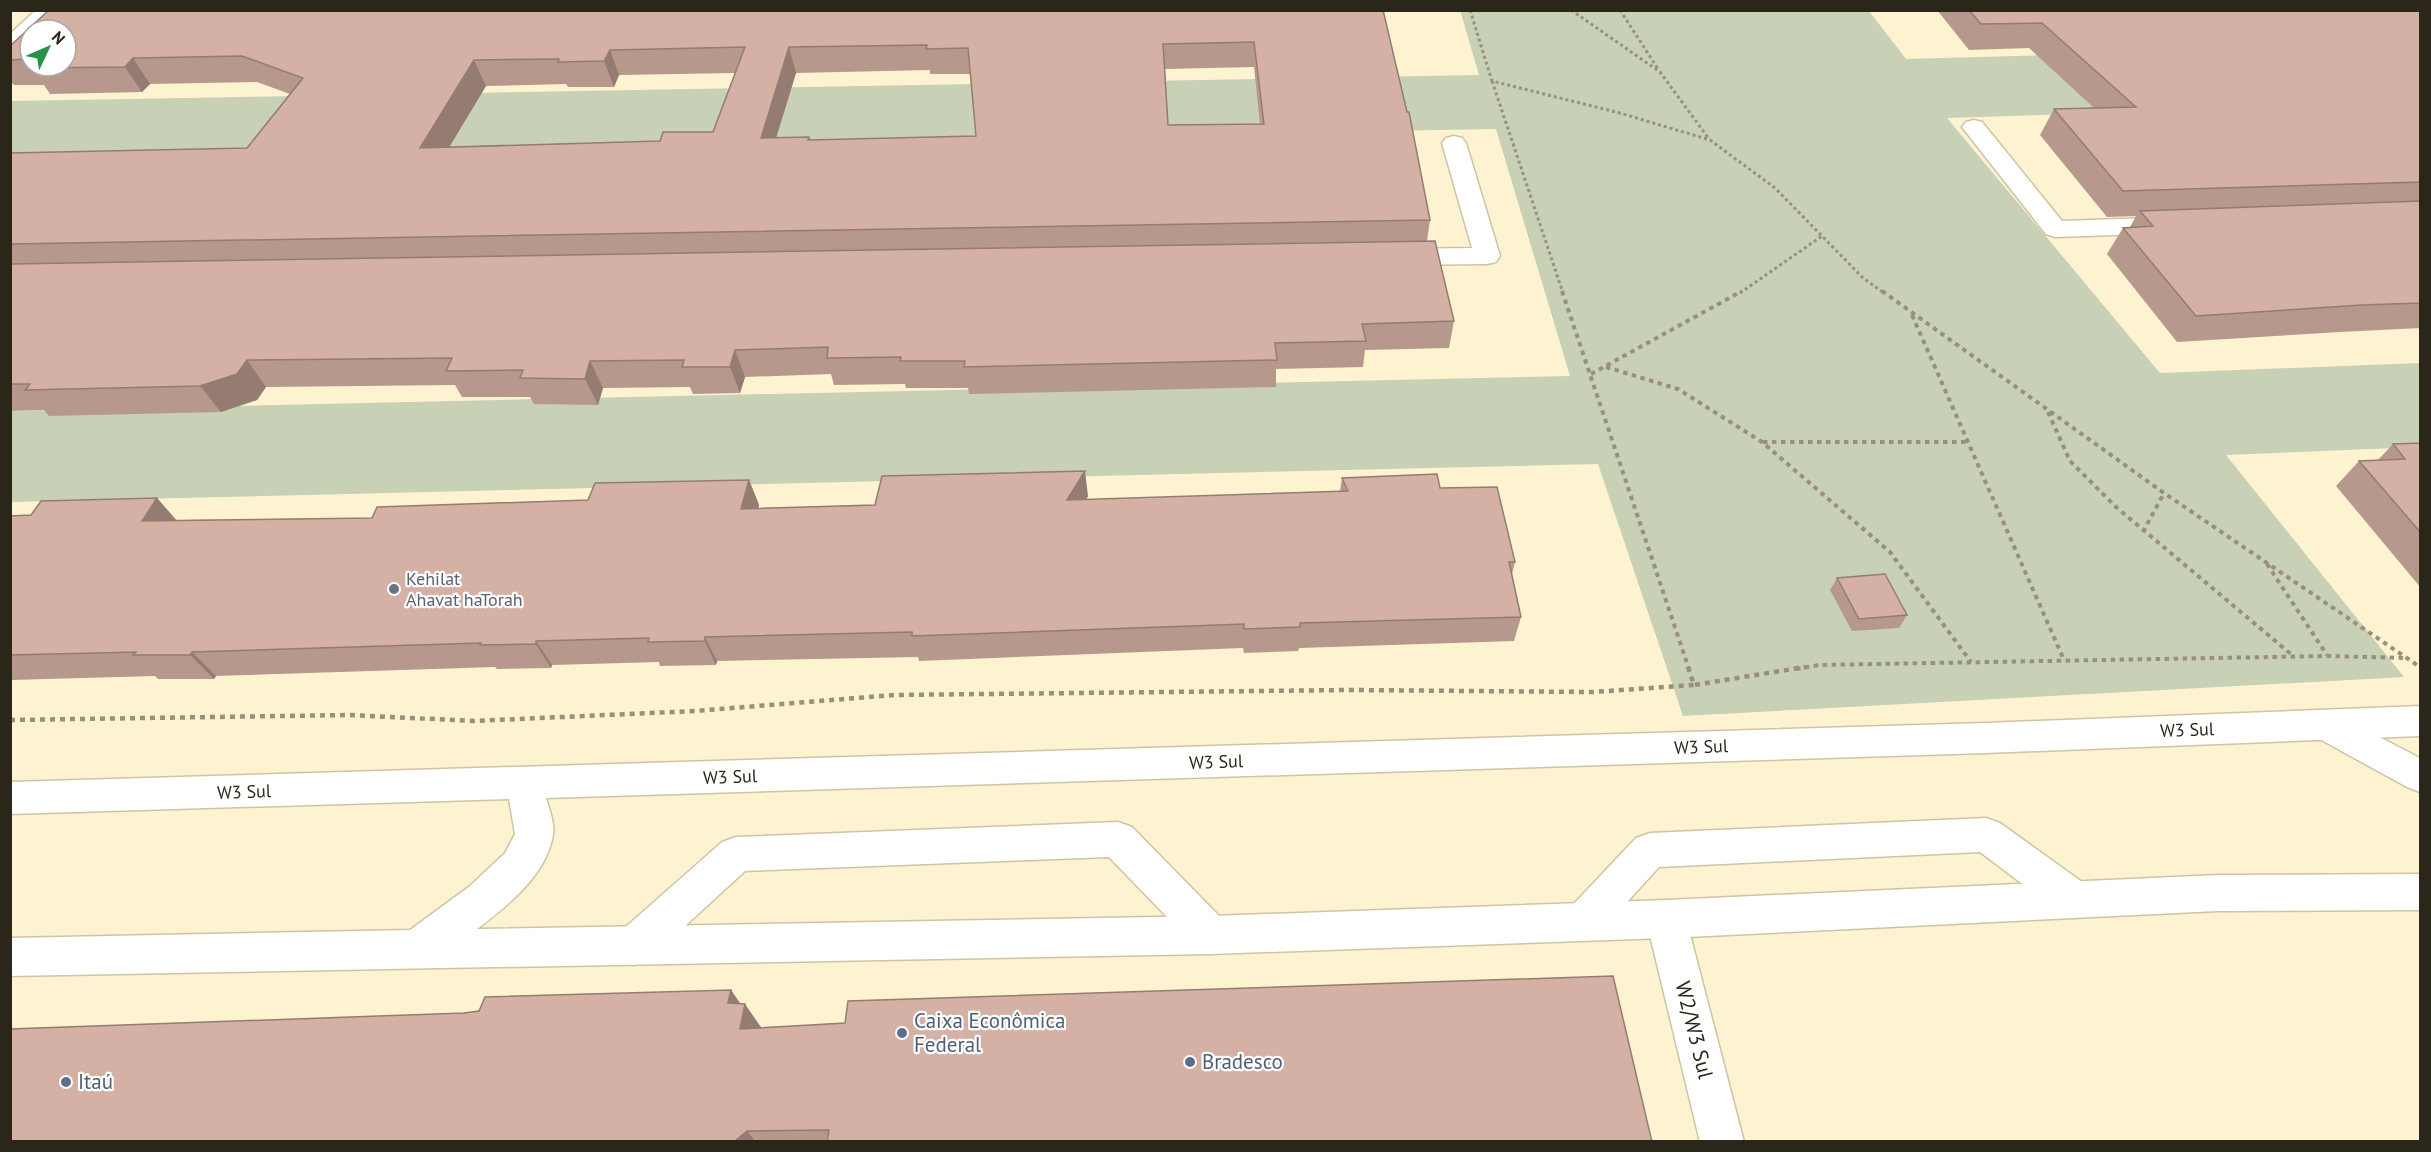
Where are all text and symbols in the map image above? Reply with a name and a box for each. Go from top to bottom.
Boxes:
north arrow [18,18,78,78]
text: N [48,27,70,48]
place label: Kehilat Ahavat haTorah [406,567,523,611]
marker: Kehilat Ahavat haTorah [387,582,401,596]
street label: W3 Sul [2160,717,2215,742]
street label: W3 Sul [1674,734,1729,759]
street label: W3 Sul [1189,749,1244,774]
street label: W3 Sul [703,764,758,789]
street label: W3 Sul [217,779,272,804]
street label: W2/W3 Sul [1669,978,1720,1081]
place label: Caixa Econômica Federal [914,1007,1065,1058]
marker: Caixa Econômica Federal [895,1026,909,1040]
place label: Bradesco [1202,1048,1283,1075]
marker: Bradesco [1183,1055,1197,1069]
place label: Itaú [78,1068,113,1095]
marker: Itaú [59,1075,73,1089]

